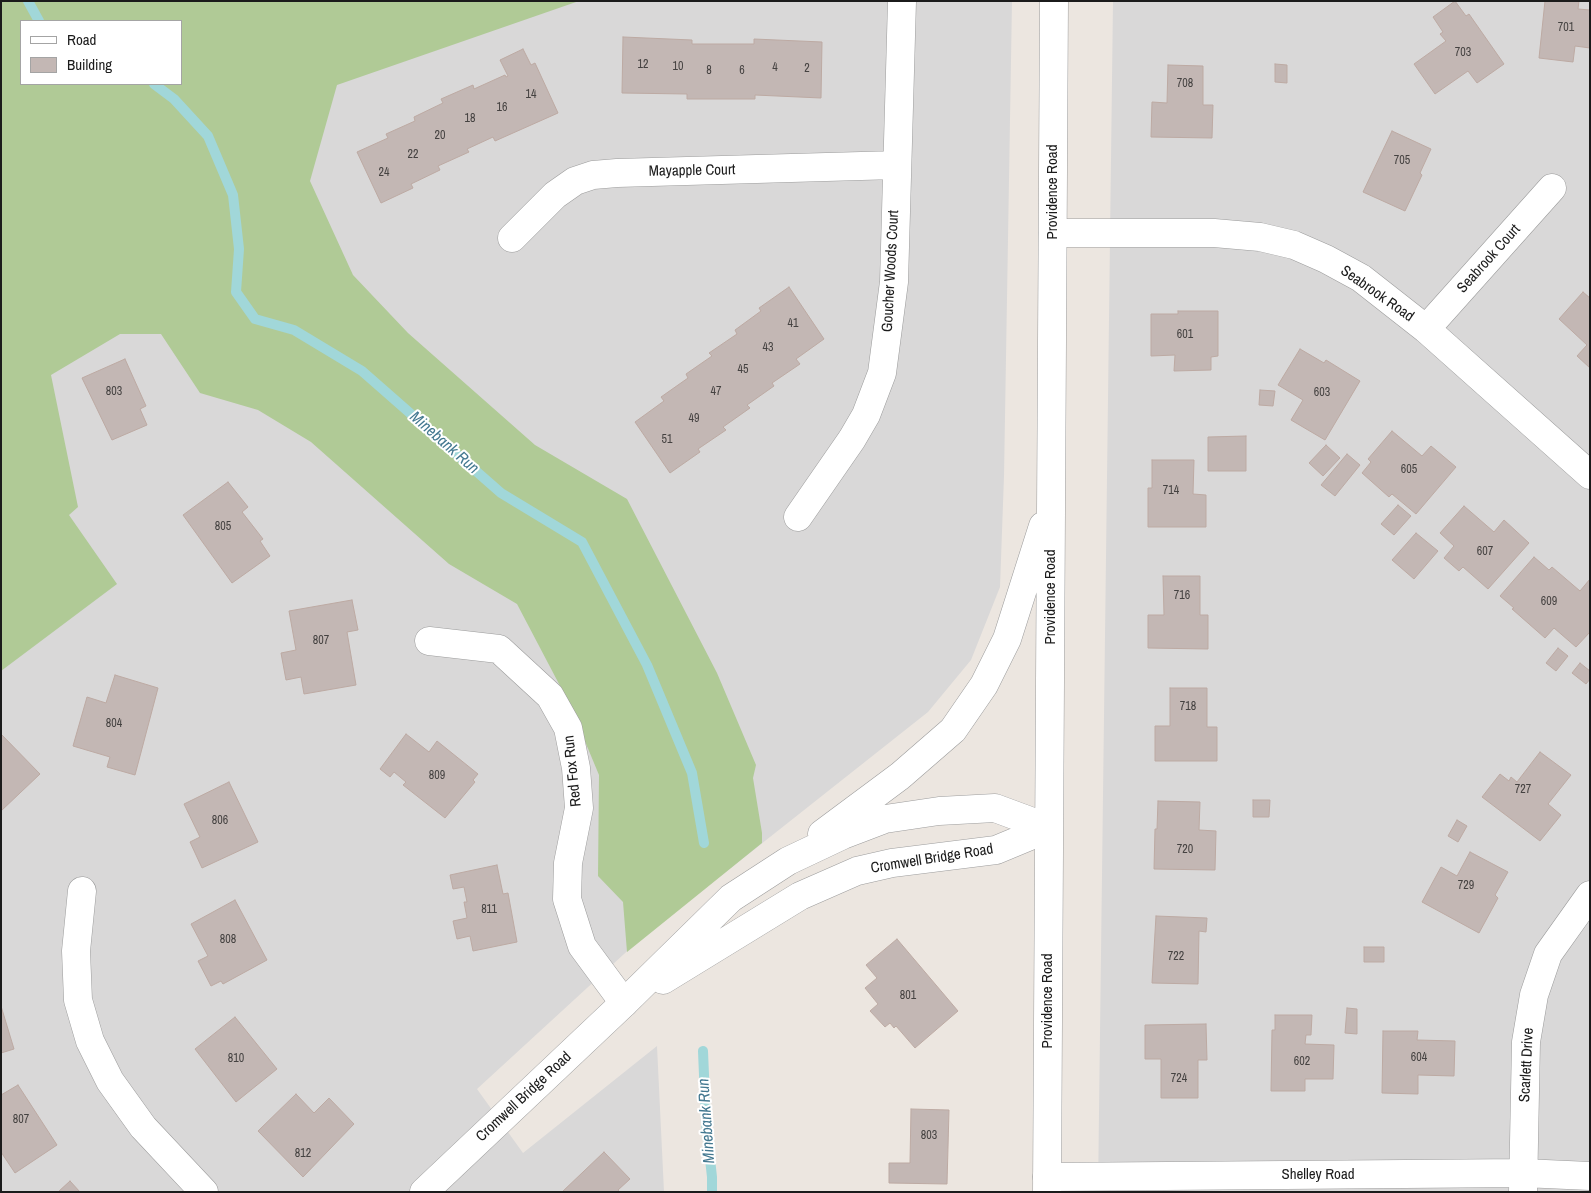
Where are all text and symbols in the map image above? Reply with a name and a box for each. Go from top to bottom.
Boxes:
legend [20,20,182,85]
house number: 701 [1558,21,1574,35]
text: Road [67,29,96,50]
house number: 703 [1455,46,1471,60]
text: Building [67,54,112,75]
house number: 12 [638,58,648,72]
house number: 10 [673,60,683,74]
house number: 4 [772,61,778,75]
house number: 2 [804,62,810,76]
house number: 8 [706,64,712,78]
house number: 6 [739,64,745,78]
house number: 708 [1177,77,1193,91]
house number: 14 [526,88,536,102]
house number: 16 [497,101,507,115]
house number: 18 [465,112,475,126]
house number: 20 [435,129,445,143]
street label: Providence Road [1044,144,1062,240]
house number: 22 [408,148,418,162]
house number: 705 [1394,154,1410,168]
street label: Mayapple Court [648,161,736,181]
house number: 24 [379,166,389,180]
street label: Goucher Woods Court [879,210,903,332]
street label: Seabrook Court [1453,221,1525,297]
street label: Seabrook Road [1337,262,1417,326]
house number: 41 [788,317,798,331]
house number: 601 [1177,328,1193,342]
house number: 43 [763,341,773,355]
house number: 45 [738,363,748,377]
house number: 803 [106,385,122,399]
house number: 47 [711,385,721,399]
house number: 603 [1314,386,1330,400]
water label: Minebank Run [406,408,482,478]
house number: 49 [689,412,699,426]
house number: 51 [662,433,672,447]
house number: 605 [1401,463,1417,477]
house number: 714 [1163,484,1179,498]
house number: 805 [215,520,231,534]
house number: 607 [1477,545,1493,559]
street label: Providence Road [1042,549,1060,645]
house number: 716 [1174,589,1190,603]
house number: 609 [1541,595,1557,609]
house number: 807 [313,634,329,648]
house number: 718 [1180,700,1196,714]
house number: 804 [106,717,122,731]
street label: Red Fox Run [560,734,586,808]
house number: 809 [429,769,445,783]
house number: 727 [1515,783,1531,797]
house number: 806 [212,814,228,828]
street label: Cromwell Bridge Road [869,840,995,878]
house number: 720 [1177,843,1193,857]
house number: 729 [1458,879,1474,893]
house number: 811 [481,903,497,917]
house number: 808 [220,933,236,947]
house number: 722 [1168,950,1184,964]
street label: Providence Road [1039,953,1057,1049]
house number: 801 [900,989,916,1003]
street label: Scarlett Drive [1516,1027,1538,1103]
street label: Cromwell Bridge Road [473,1048,575,1146]
house number: 604 [1411,1051,1427,1065]
house number: 810 [228,1052,244,1066]
house number: 602 [1294,1055,1310,1069]
house number: 724 [1171,1072,1187,1086]
water label: Minebank Run [694,1078,720,1164]
house number: 807 [13,1113,29,1127]
house number: 803 [921,1129,937,1143]
house number: 812 [295,1147,311,1161]
street label: Shelley Road [1281,1166,1355,1184]

